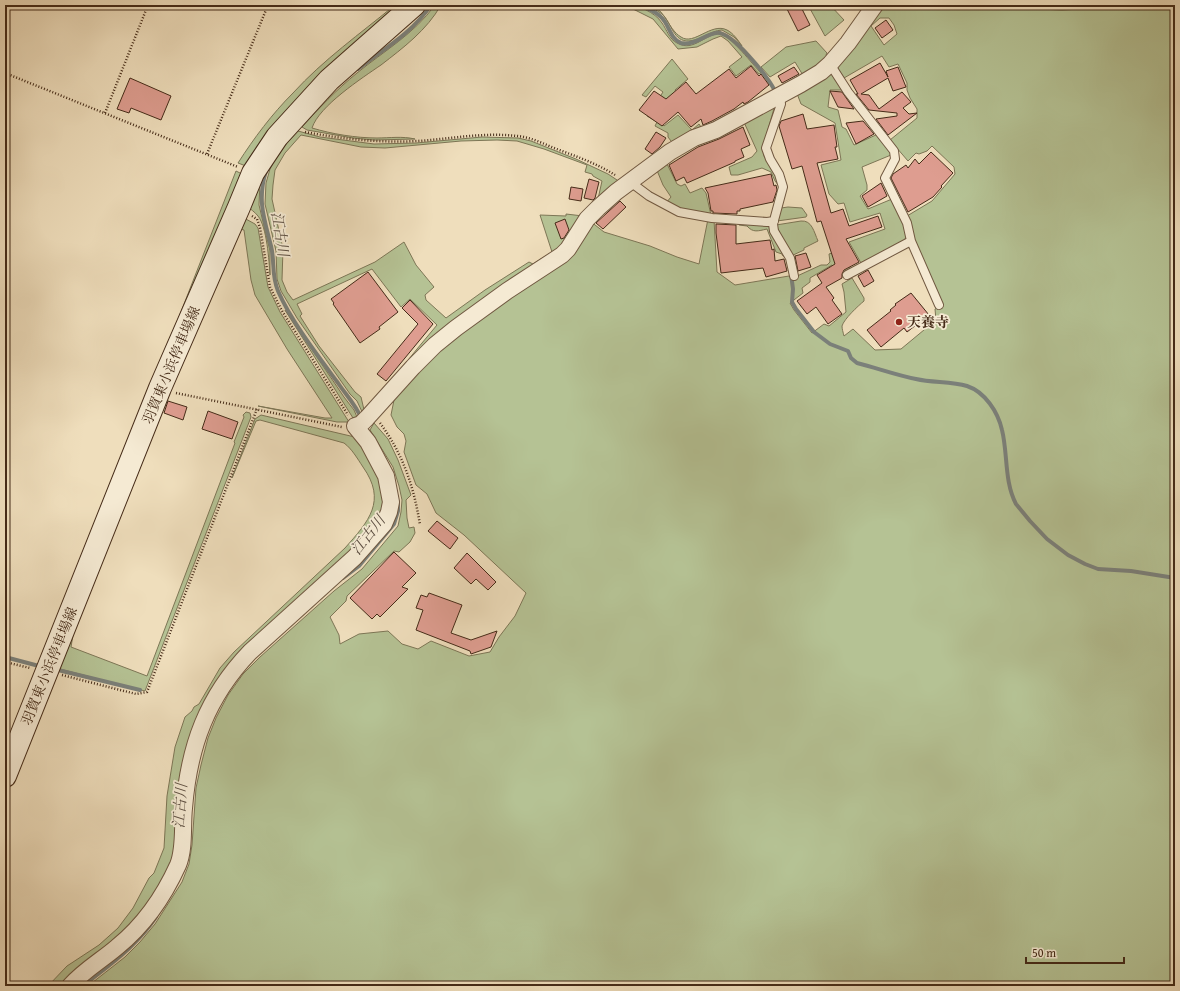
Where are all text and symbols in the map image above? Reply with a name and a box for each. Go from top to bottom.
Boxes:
water label: 江古川 [267,210,295,260]
street label: 羽賀東小浜停車場線 [137,303,205,427]
place label: 天養寺 [907,312,949,332]
marker: 天養寺 [894,317,904,327]
water label: 江古川 [345,509,391,559]
street label: 羽賀東小浜停車場線 [16,604,82,728]
water label: 江古川 [167,781,192,829]
scale bar [1026,939,1124,965]
text: 50 m [1032,944,1056,961]

